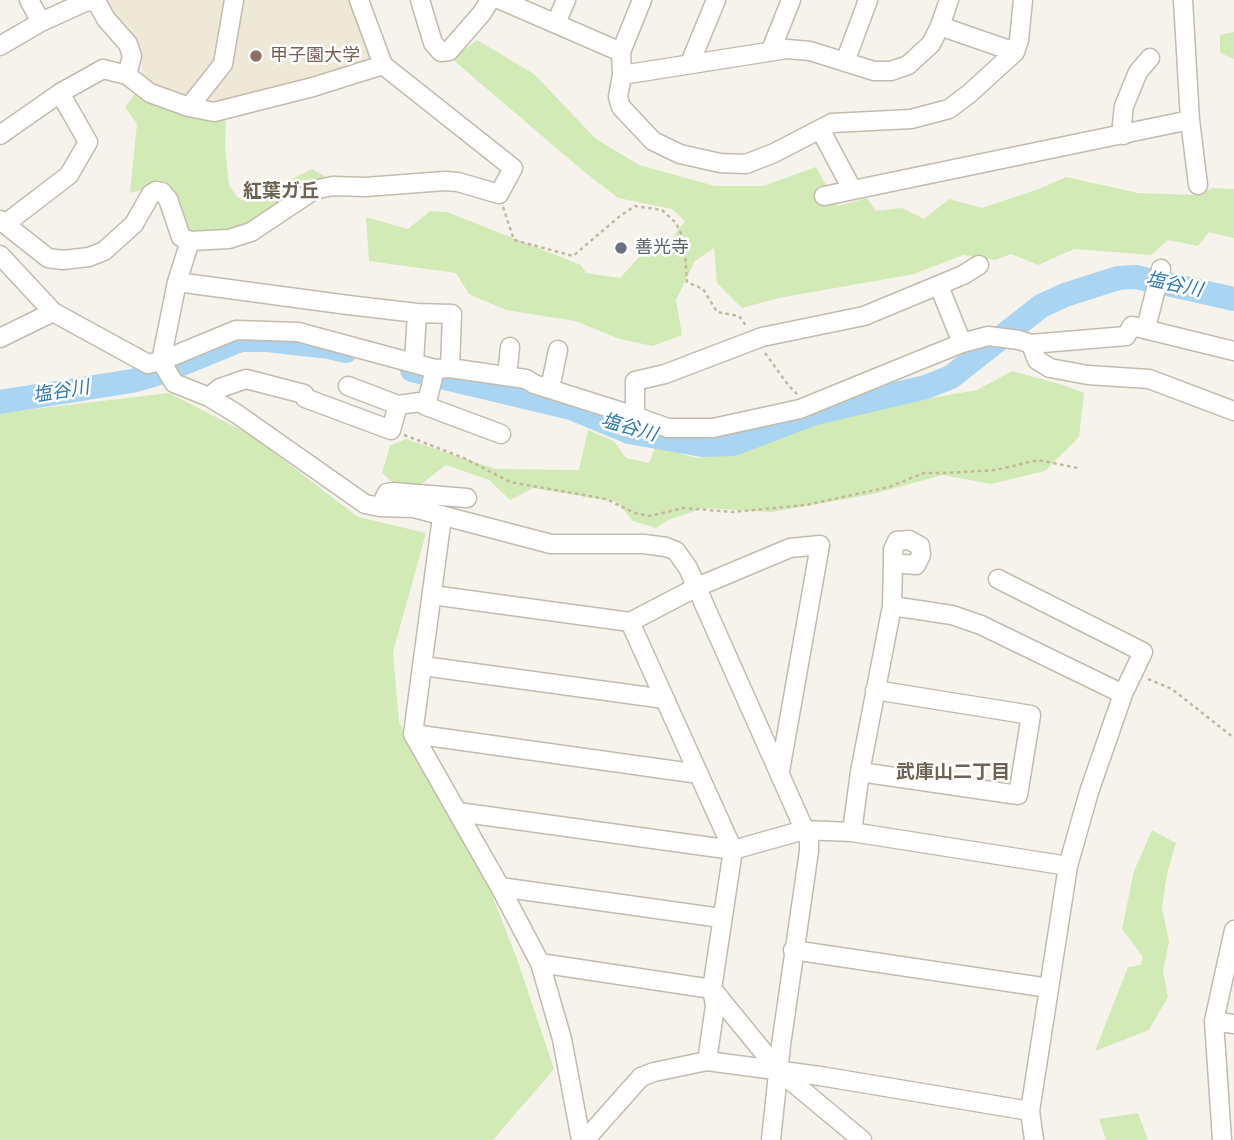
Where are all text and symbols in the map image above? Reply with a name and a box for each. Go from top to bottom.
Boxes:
place label: 甲子園大学 [270,45,360,67]
marker: 甲子園大学 [248,48,264,64]
district label: 紅葉ガ丘 [243,181,319,203]
place label: 善光寺 [635,237,689,259]
marker: 善光寺 [613,240,629,256]
water label: 塩谷川 [1144,268,1204,302]
water label: 塩谷川 [31,376,91,408]
water label: 塩谷川 [598,409,660,447]
district label: 武庫山二丁目 [896,762,1010,784]

